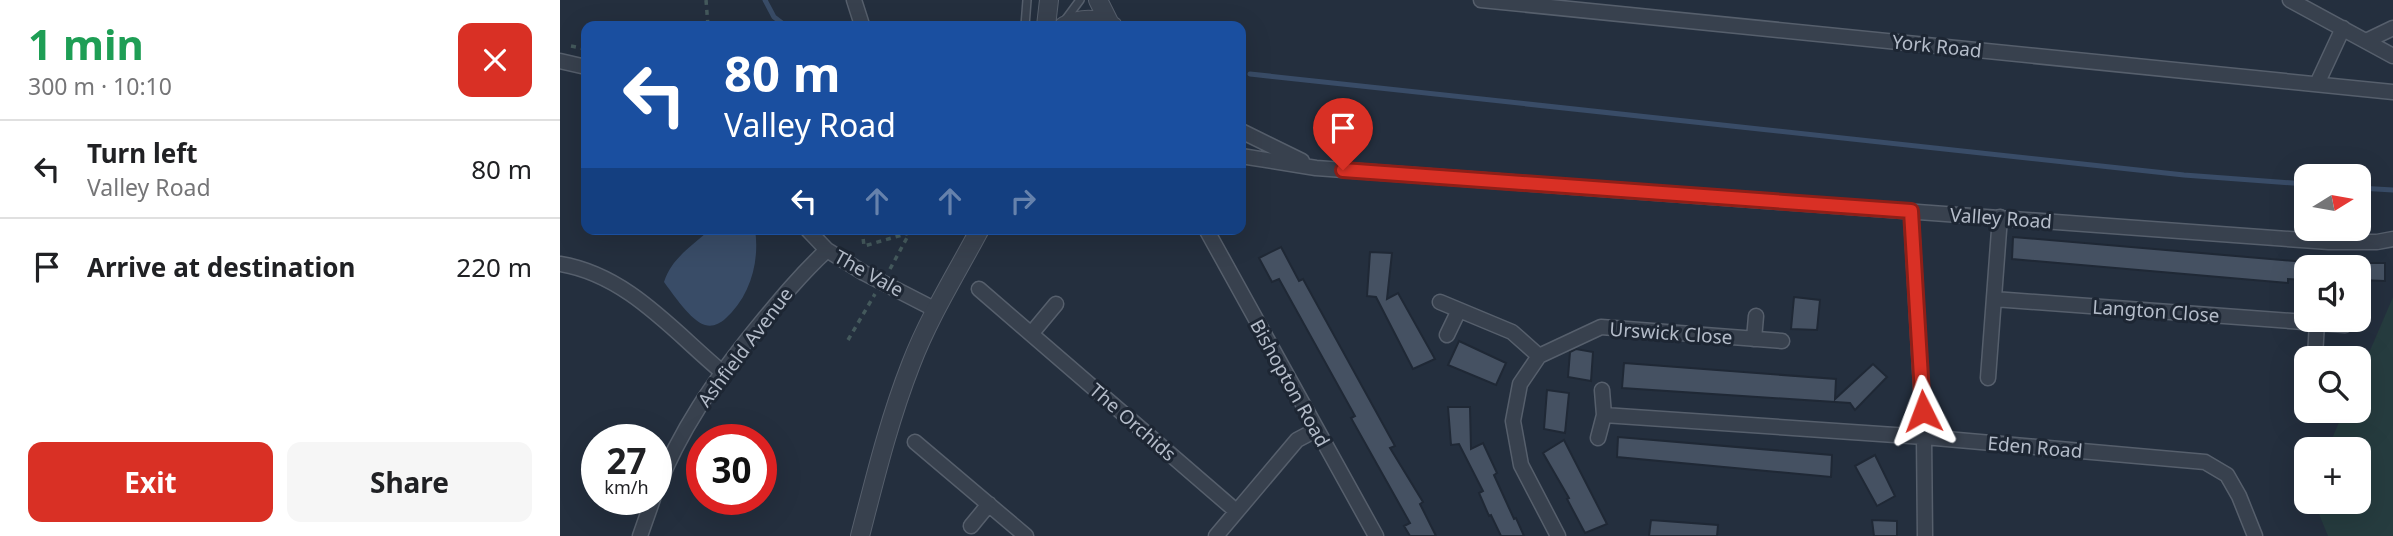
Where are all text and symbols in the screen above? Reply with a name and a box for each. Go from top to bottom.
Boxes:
text: 1 min [28,15,144,72]
button: close [458,23,532,97]
street label: York Road [1891,28,1983,64]
text: 80 m [724,40,841,106]
icon: left [609,49,700,140]
text: 300 m · 10:10 [28,70,172,102]
pin [1313,98,1373,170]
text: Valley Road [724,103,896,146]
icon: arrive [1324,109,1362,147]
text: Turn left [87,135,198,171]
icon: left [28,150,66,188]
text: 80 m [471,151,532,187]
north arrow [2294,164,2371,242]
map controls [2294,164,2371,514]
text: Valley Road [87,171,211,203]
icon: left [785,182,823,220]
icon: ahead [858,182,896,220]
icon: ahead [931,182,969,220]
icon: right [1004,182,1042,220]
street label: Valley Road [1949,201,2053,235]
street label: The Vale [830,243,908,303]
icon: arrive [28,248,66,286]
text: Arrive at destination [87,249,356,285]
text: 220 m [456,249,532,285]
button: sound [2294,255,2371,332]
street label: Ashfield Avenue [691,282,799,412]
street label: Langton Close [2092,294,2220,328]
street label: Bishopton Road [1244,315,1336,451]
street label: Urswick Close [1609,316,1733,350]
button: search [2294,346,2371,423]
position arrow [1886,374,1960,448]
street label: The Orchids [1084,377,1182,467]
speed limit sign: 30 [686,424,777,515]
street label: Eden Road [1986,430,2084,464]
text: 27 [606,437,647,484]
button: + [2294,437,2371,514]
button: Exit [28,442,273,522]
button: Share [287,442,532,522]
text: km/h [604,475,649,499]

